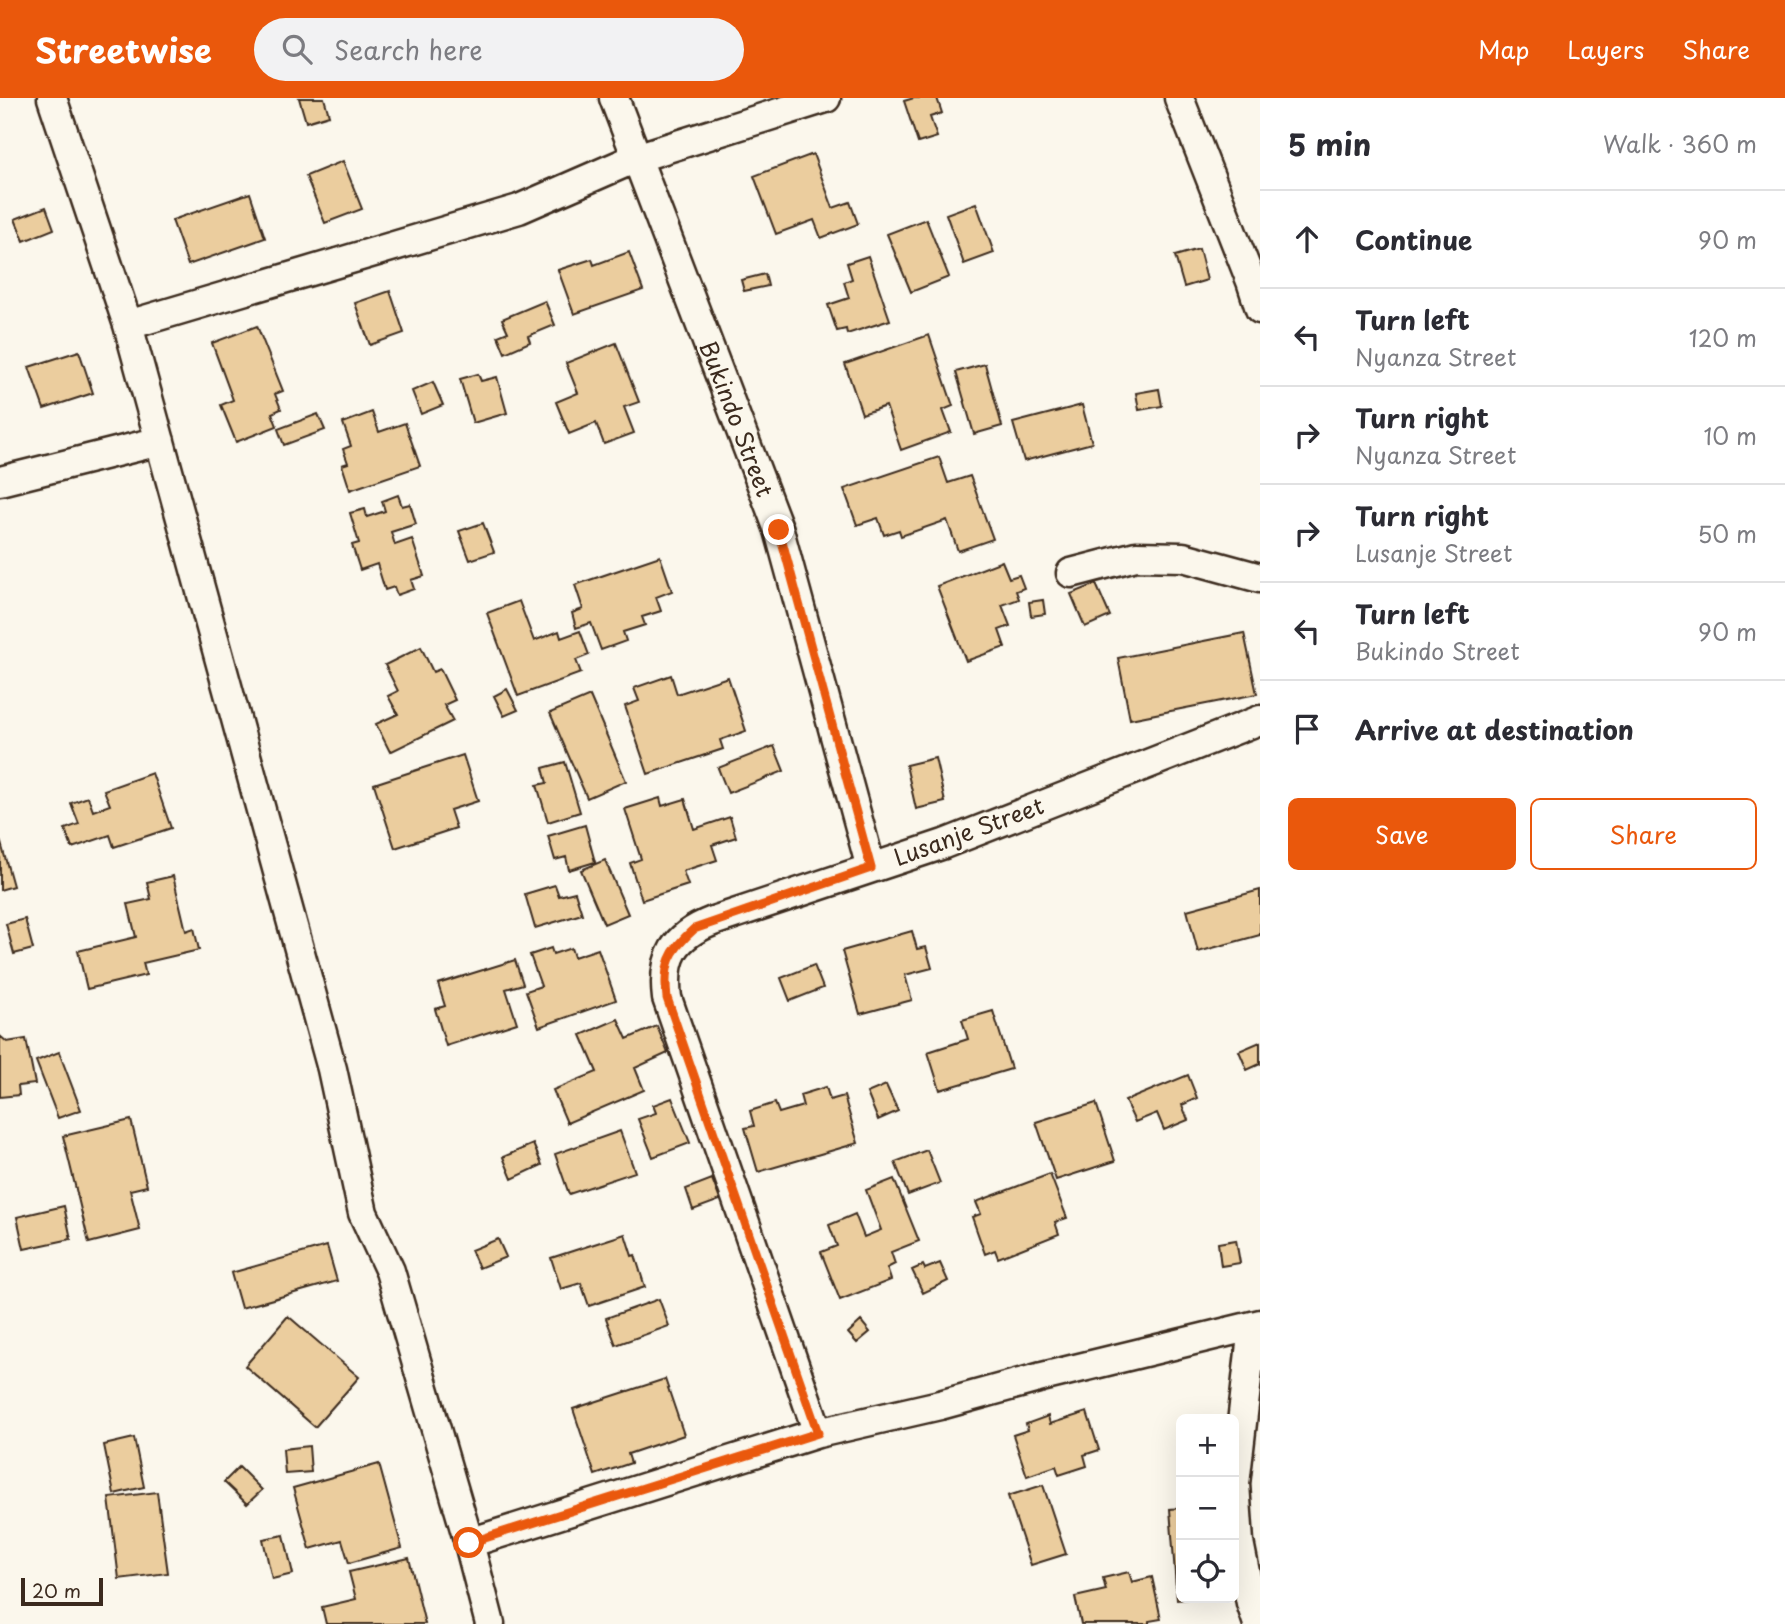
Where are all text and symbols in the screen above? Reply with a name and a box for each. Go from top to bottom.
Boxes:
search box [254,18,744,81]
text: Streetwise [35,24,212,74]
icon: search [278,30,316,68]
text: Search here [334,30,483,69]
text: Map [1478,31,1529,67]
text: Layers [1567,31,1644,67]
text: Share [1682,31,1750,67]
text: 5 min [1288,121,1371,166]
text: Walk · 360 m [1603,126,1757,161]
icon: ahead [1288,220,1326,258]
text: Continue [1355,220,1472,259]
text: 90 m [1698,222,1757,257]
text: Turn left [1355,300,1470,339]
icon: left [1288,318,1326,356]
text: 120 m [1689,320,1757,355]
street label: Bukindo Street [692,335,783,502]
text: Nyanza Street [1355,339,1516,374]
text: Turn right [1355,398,1489,437]
icon: right [1288,416,1326,454]
text: 10 m [1703,418,1757,453]
text: Nyanza Street [1355,437,1516,472]
text: Turn right [1355,496,1489,535]
route end [763,514,794,545]
icon: right [1288,514,1326,552]
text: 50 m [1697,516,1757,551]
text: Lusanje Street [1355,535,1512,570]
text: Turn left [1355,594,1470,633]
icon: left [1288,612,1326,650]
text: 90 m [1698,614,1757,649]
text: Bukindo Street [1355,633,1520,668]
icon: arrive [1288,710,1326,748]
text: Arrive at destination [1355,710,1634,749]
street label: Lusanje Street [889,787,1048,874]
button: Save [1288,798,1516,870]
button: Share [1530,798,1757,870]
map controls [1176,1414,1239,1603]
button: + [1176,1414,1239,1477]
button: − [1176,1477,1239,1540]
route start [453,1527,484,1558]
button: locate [1176,1540,1239,1603]
scale bar [21,1575,103,1607]
text: 20 m [32,1576,81,1604]

